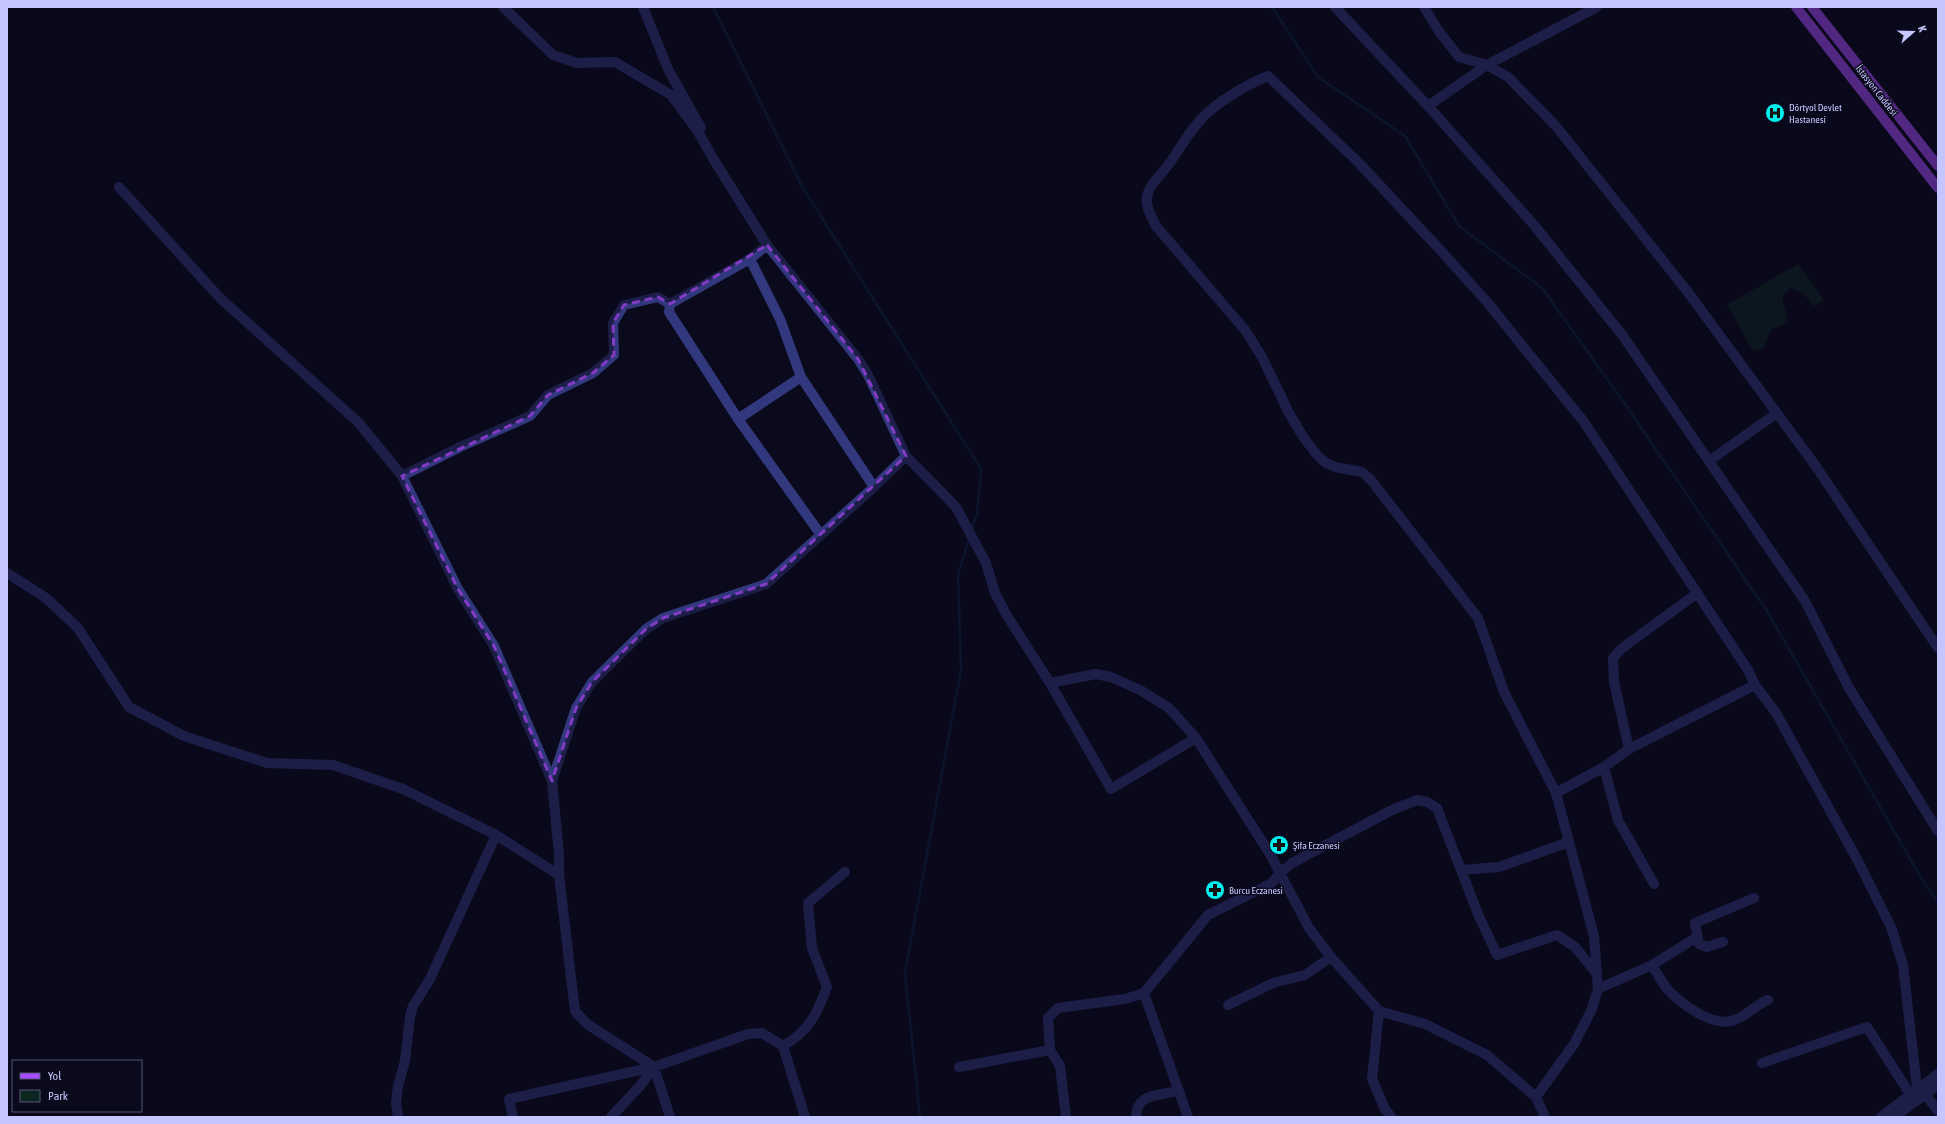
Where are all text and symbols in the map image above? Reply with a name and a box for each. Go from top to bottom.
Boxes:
north arrow [1893,12,1933,52]
text: K [1916,24,1929,34]
street label: İstasyon Caddesi [1853,63,1900,118]
hospital icon: Dörtyol Devlet Hastanesi [1764,102,1786,124]
place label: Dörtyol Devlet Hastanesi [1789,102,1842,125]
pharmacy icon: Şifa Eczanesi [1268,834,1290,856]
place label: Şifa Eczanesi [1293,840,1340,851]
pharmacy icon: Burcu Eczanesi [1204,879,1226,901]
place label: Burcu Eczanesi [1229,885,1283,896]
legend [12,1060,142,1112]
text: Yol [48,1069,62,1083]
text: Park [48,1089,69,1103]

